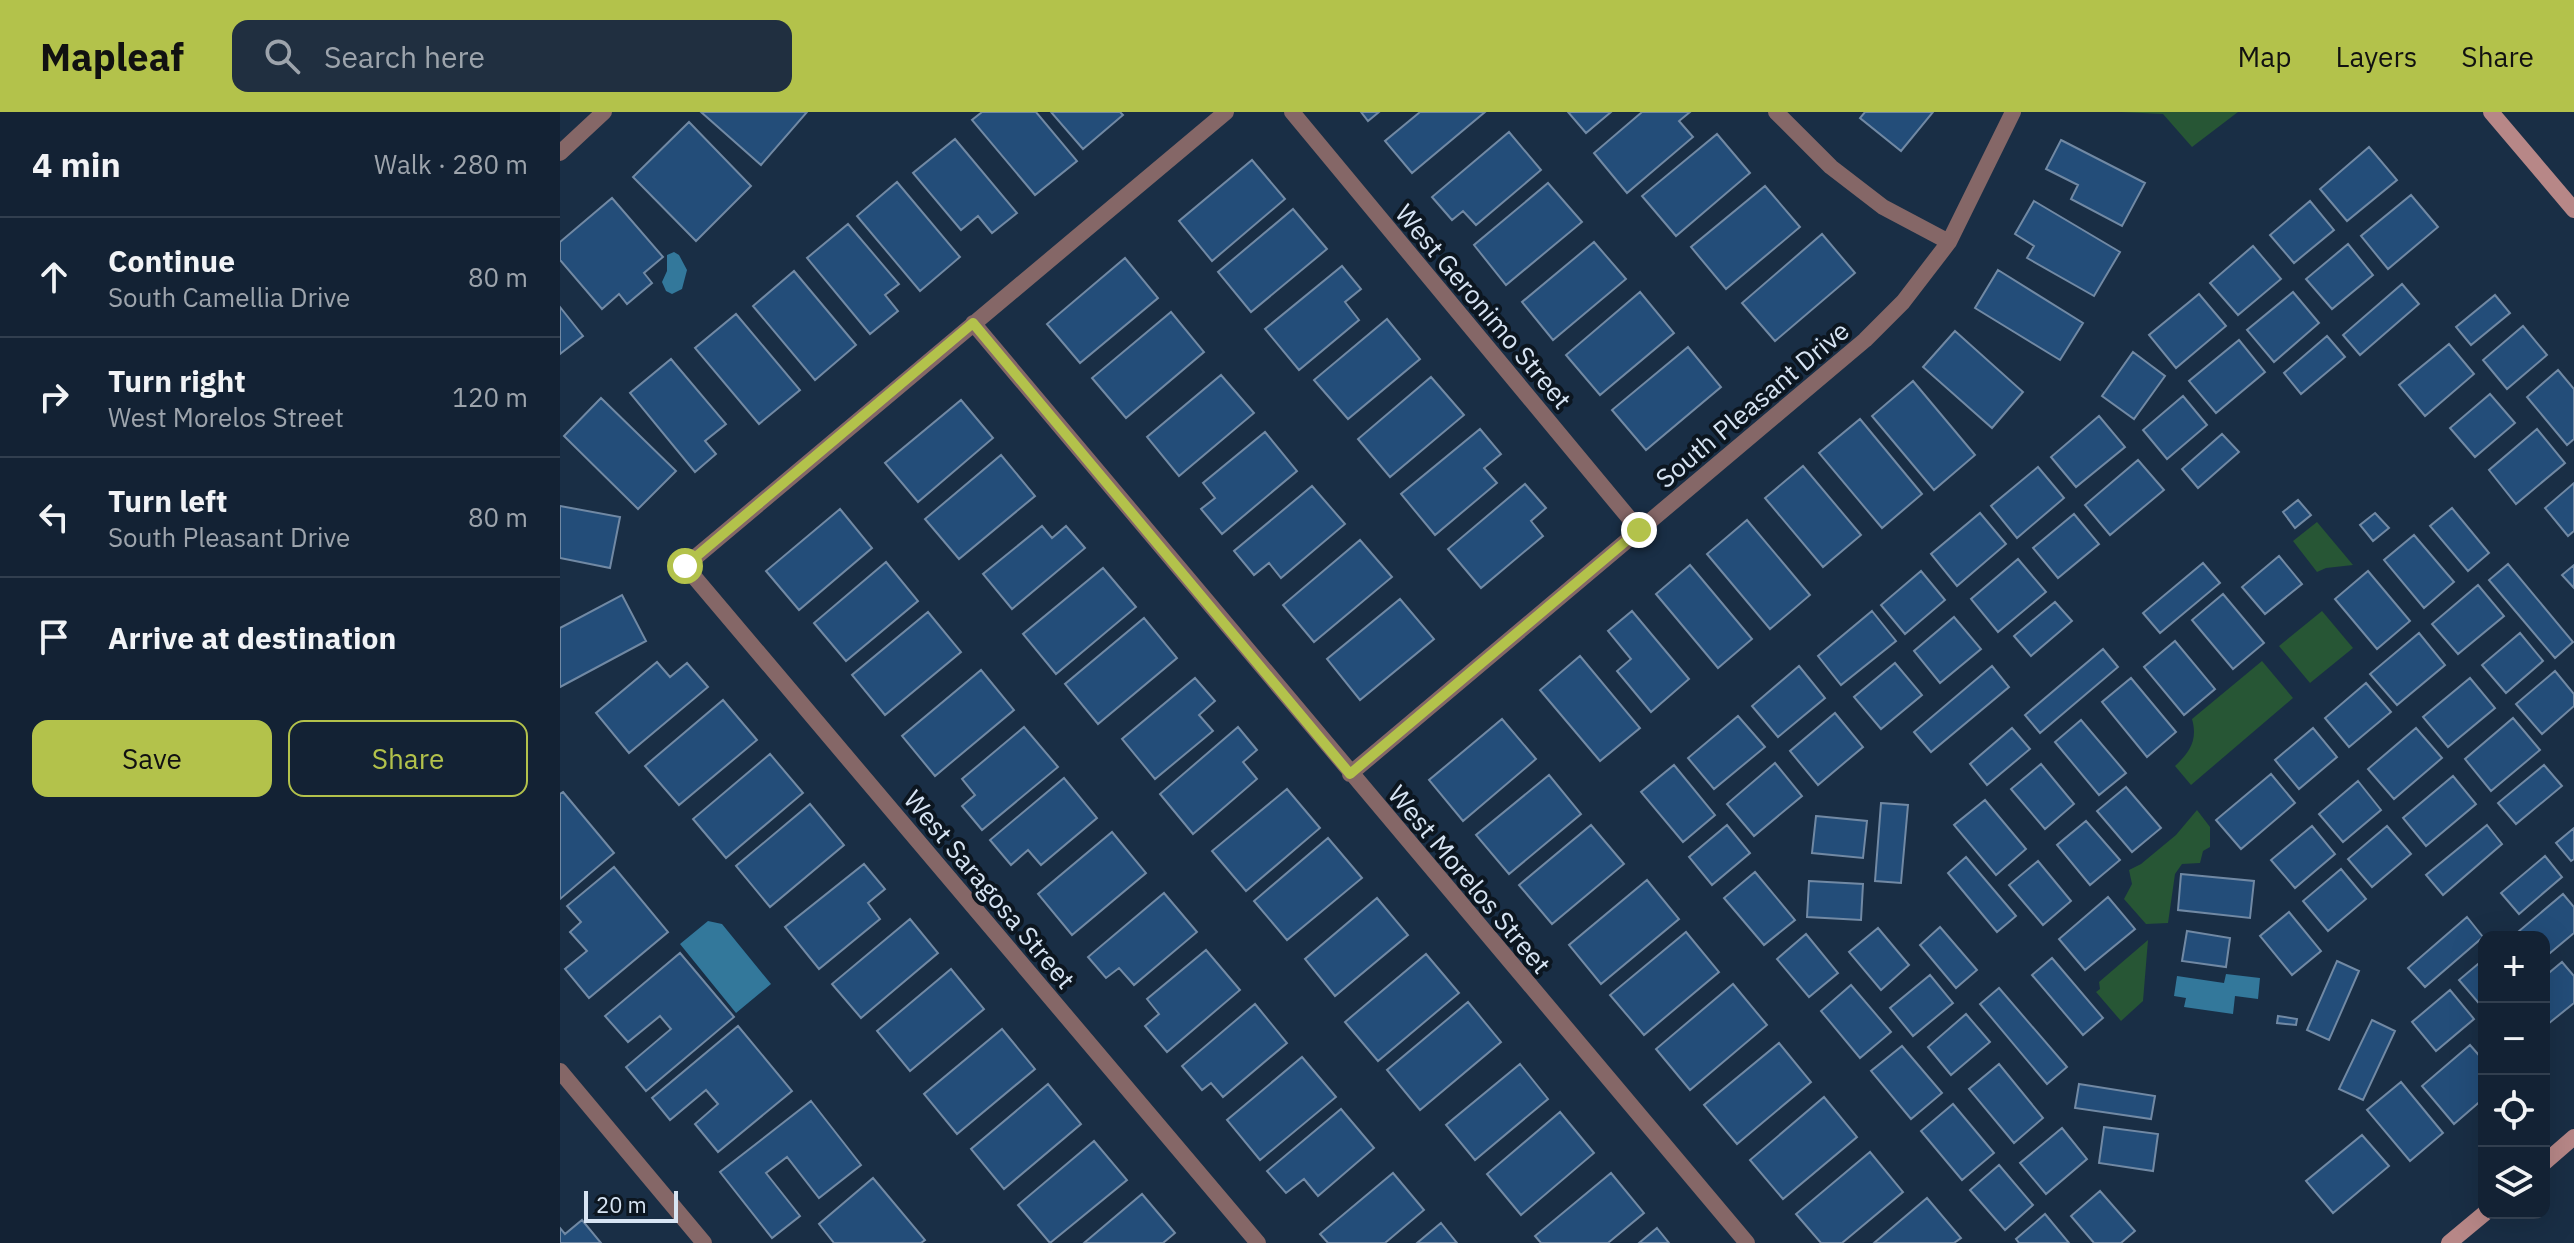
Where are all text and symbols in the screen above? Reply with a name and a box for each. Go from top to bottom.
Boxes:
search box [232,20,792,92]
text: Mapleaf [40,32,184,81]
icon: search [260,34,304,78]
text: Search here [324,37,485,76]
text: Map [2237,38,2291,75]
text: Layers [2335,38,2417,75]
text: Share [2461,38,2534,75]
text: 4 min [32,142,121,186]
text: Walk · 280 m [374,147,528,181]
street label: West Geronimo Street [1388,197,1580,415]
text: Continue [108,241,235,280]
icon: ahead [32,255,76,299]
text: 80 m [468,260,528,294]
text: South Camellia Drive [108,280,350,314]
street label: South Pleasant Drive [1648,313,1856,495]
text: Turn right [108,361,246,400]
icon: right [32,375,76,419]
text: 120 m [452,380,528,414]
text: West Morelos Street [108,400,344,434]
text: Turn left [108,481,227,520]
icon: left [32,495,76,539]
text: 80 m [468,500,528,534]
route end [1621,512,1657,548]
text: South Pleasant Drive [108,520,350,554]
route start [667,548,703,584]
icon: arrive [32,615,76,659]
text: Arrive at destination [108,618,396,657]
button: Save [32,720,272,797]
button: Share [288,720,528,797]
street label: West Morelos Street [1381,778,1559,980]
street label: West Saragosa Street [897,783,1083,995]
map controls [2478,931,2550,1219]
button: + [2478,931,2550,1003]
button: − [2478,1003,2550,1075]
button: locate [2478,1075,2550,1147]
button: layers [2478,1147,2550,1219]
scale bar [584,1187,678,1223]
text: 20 m [596,1190,647,1219]

